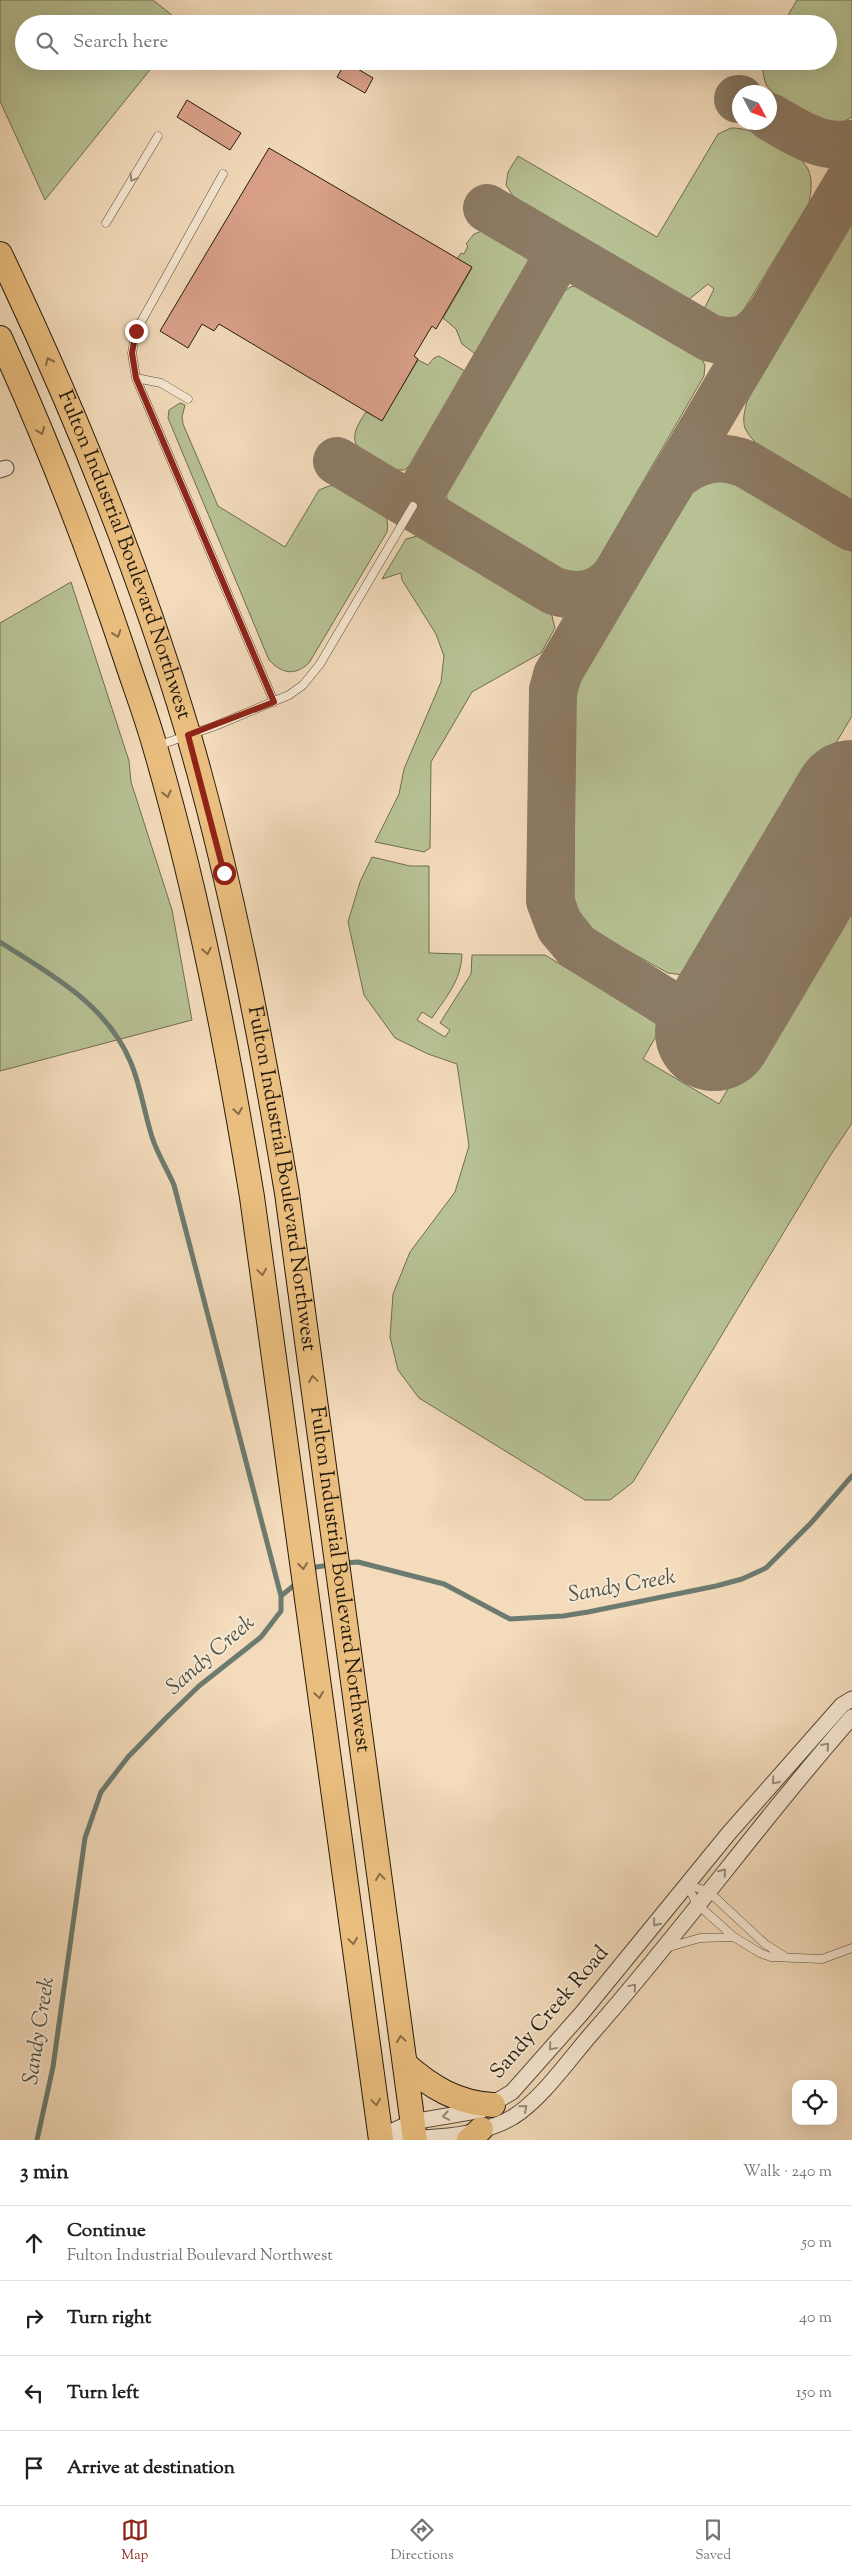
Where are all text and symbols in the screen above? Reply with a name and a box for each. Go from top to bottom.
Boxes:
search box [15,15,837,70]
icon: search [33,29,61,57]
text: Search here [73,29,168,56]
north arrow [732,85,777,130]
one-way arrow [129,173,139,182]
route end [125,320,148,343]
one-way arrow [45,357,55,366]
street label: Fulton Industrial Boulevard Northwest [49,386,198,723]
one-way arrow [34,426,45,435]
one-way arrow [112,630,122,638]
one-way arrow [161,789,172,798]
route start [213,862,236,885]
one-way arrow [201,947,212,956]
street label: Fulton Industrial Boulevard Northwest [239,1004,323,1353]
one-way arrow [232,1107,242,1115]
one-way arrow [256,1268,267,1276]
one-way arrow [308,1375,319,1383]
street label: Fulton Industrial Boulevard Northwest [301,1405,377,1755]
water label: Sandy Creek [566,1562,678,1612]
one-way arrow [297,1563,308,1571]
water label: Sandy Creek [160,1608,262,1704]
one-way arrow [314,1691,324,1699]
one-way arrow [820,1743,829,1752]
one-way arrow [772,1775,781,1784]
one-way arrow [718,1869,726,1878]
one-way arrow [375,1873,385,1882]
one-way arrow [652,1917,661,1926]
one-way arrow [347,1937,358,1945]
street label: Sandy Creek Road [484,1940,617,2086]
water label: Sandy Creek [16,1975,64,2087]
one-way arrow [627,1984,635,1993]
one-way arrow [396,2034,407,2042]
one-way arrow [548,2042,557,2051]
map controls [792,2080,837,2125]
button: locate [792,2080,837,2125]
one-way arrow [370,2098,381,2106]
one-way arrow [519,2104,528,2113]
one-way arrow [442,2111,450,2121]
text: 3 min [20,2158,69,2188]
text: Walk · 240 m [743,2161,832,2184]
text: Continue [67,2218,146,2245]
icon: ahead [20,2229,48,2257]
text: 50 m [801,2232,832,2255]
text: Fulton Industrial Boulevard Northwest [67,2245,333,2268]
icon: right [20,2304,48,2332]
text: Turn right [67,2305,151,2332]
text: 40 m [799,2307,832,2330]
icon: left [20,2379,48,2407]
text: Turn left [67,2380,139,2407]
text: 150 m [796,2382,832,2405]
icon: arrive [20,2454,48,2482]
text: Arrive at destination [67,2455,235,2482]
tab: Map [121,2516,149,2566]
tab: Directions [390,2516,454,2566]
tab: Saved [695,2516,731,2566]

